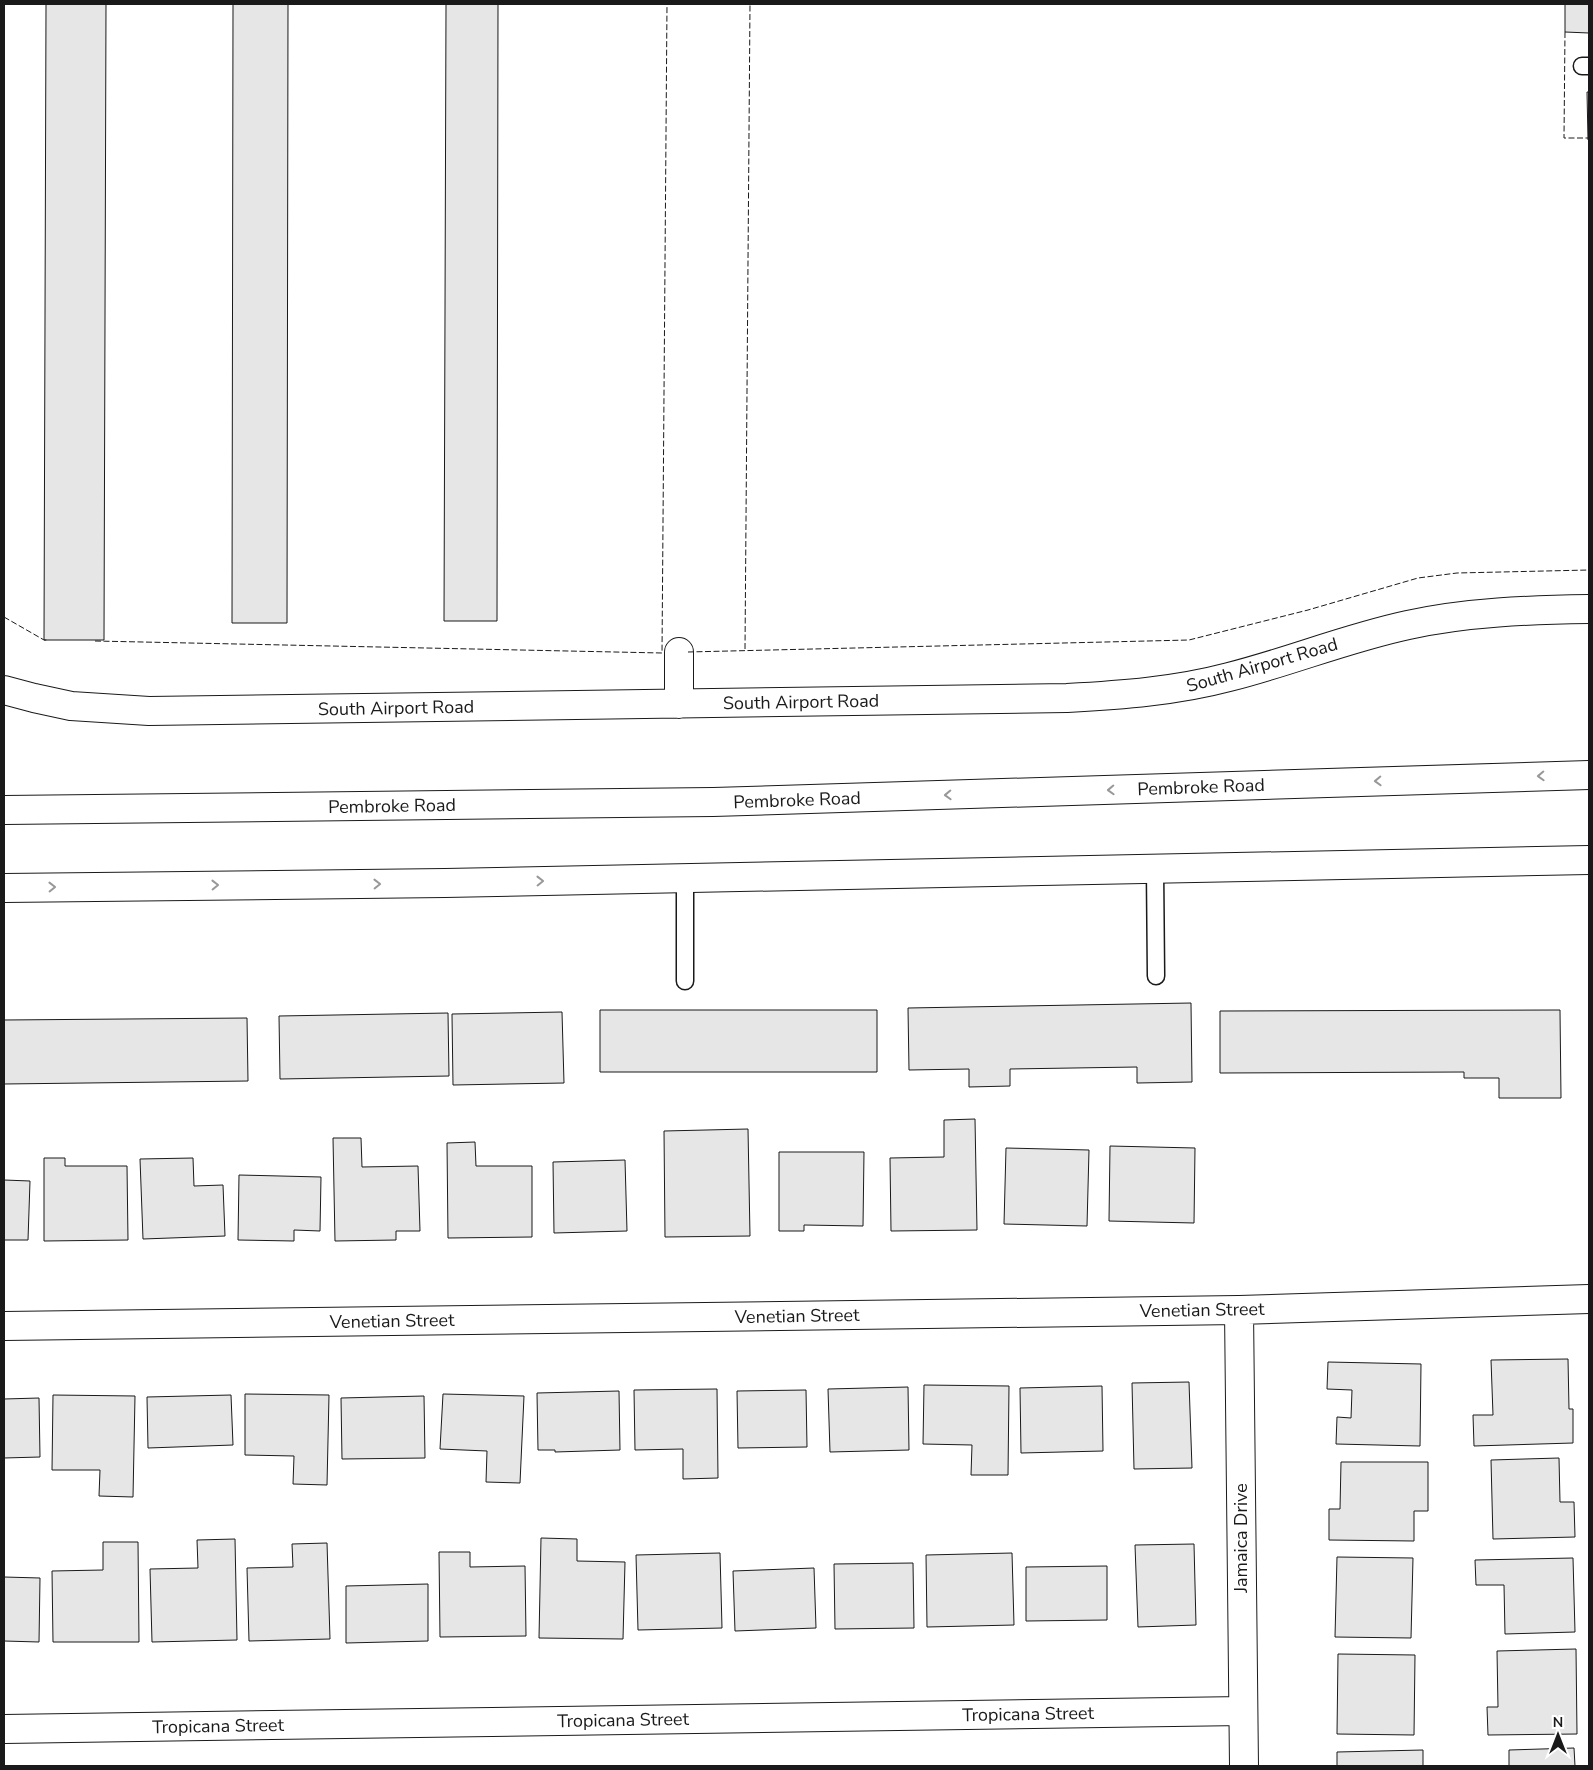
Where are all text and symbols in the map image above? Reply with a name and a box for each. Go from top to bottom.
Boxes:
street label: South Airport Road [1184,632,1340,698]
street label: South Airport Road [723,689,879,715]
street label: South Airport Road [318,695,474,721]
one-way arrow [1536,771,1544,781]
street label: Pembroke Road [1137,773,1265,801]
one-way arrow [1374,776,1382,787]
one-way arrow [1106,784,1114,795]
street label: Pembroke Road [733,786,861,814]
one-way arrow [944,790,952,800]
street label: Pembroke Road [328,793,456,819]
one-way arrow [536,876,544,886]
one-way arrow [374,878,382,889]
one-way arrow [211,880,219,891]
one-way arrow [49,882,57,892]
street label: Venetian Street [1138,1297,1265,1323]
street label: Venetian Street [733,1303,860,1329]
street label: Venetian Street [328,1308,455,1334]
street label: Jamaica Drive [1229,1483,1253,1594]
street label: Tropicana Street [962,1701,1095,1727]
street label: Tropicana Street [557,1707,690,1733]
north arrow [1533,1710,1583,1760]
street label: Tropicana Street [152,1713,285,1739]
text: N [1553,1713,1563,1732]

